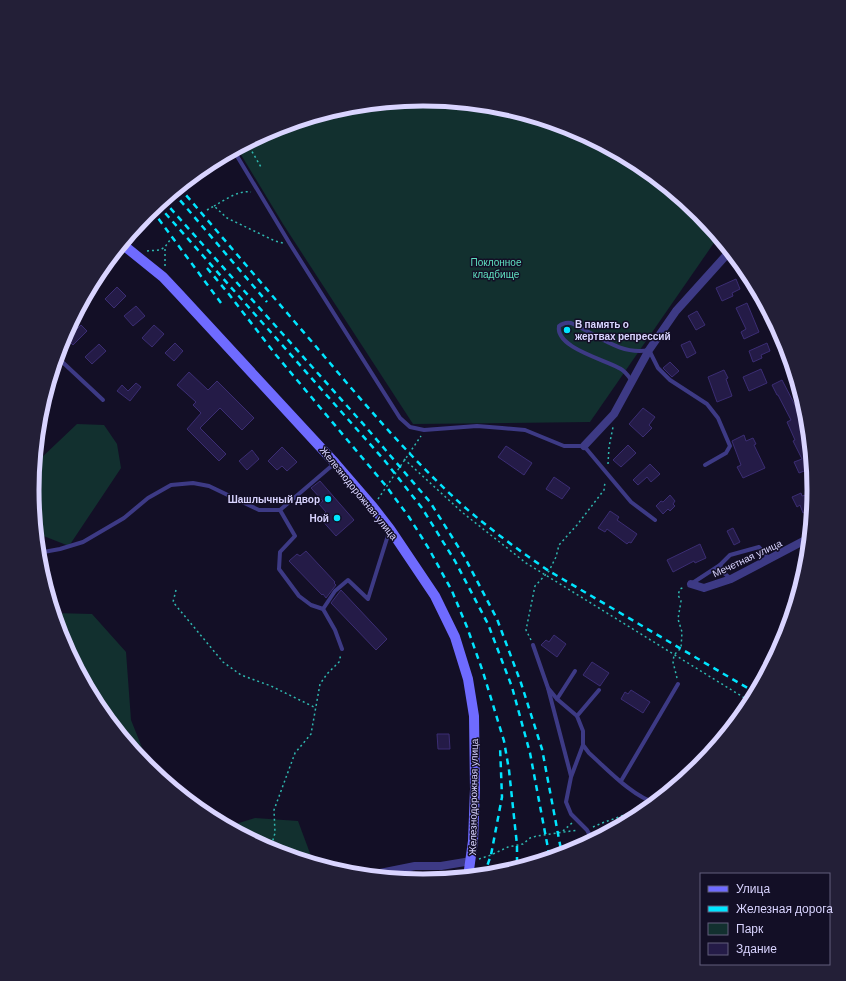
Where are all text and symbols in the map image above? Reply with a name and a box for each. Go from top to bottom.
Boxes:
park label: Поклонное кладбище [471,256,522,281]
place label: В память о жертвах репрессий [574,318,671,343]
marker: В память о жертвах репрессий [562,325,572,335]
street label: Железнодорожная улица [317,444,401,543]
place label: Шашлычный двор [228,493,320,506]
marker: Шашлычный двор [323,494,333,504]
place label: Ной [310,512,329,525]
marker: Ной [332,513,342,523]
street label: Мечетная улица [710,536,784,580]
street label: Железнодорожная улица [466,738,481,855]
legend [700,873,830,965]
text: Улица [736,881,770,897]
text: Железная дорога [736,901,833,917]
text: Парк [736,921,764,937]
text: Здание [736,941,777,957]

